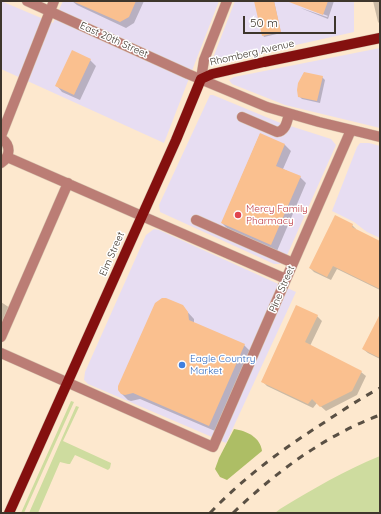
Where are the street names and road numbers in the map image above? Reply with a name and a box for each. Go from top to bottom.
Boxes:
street label: East 20th Street [78,20,150,60]
street label: Rhomberg Avenue [209,37,295,69]
street label: Elm Street [97,230,127,278]
street label: Pine Street [267,264,297,314]

